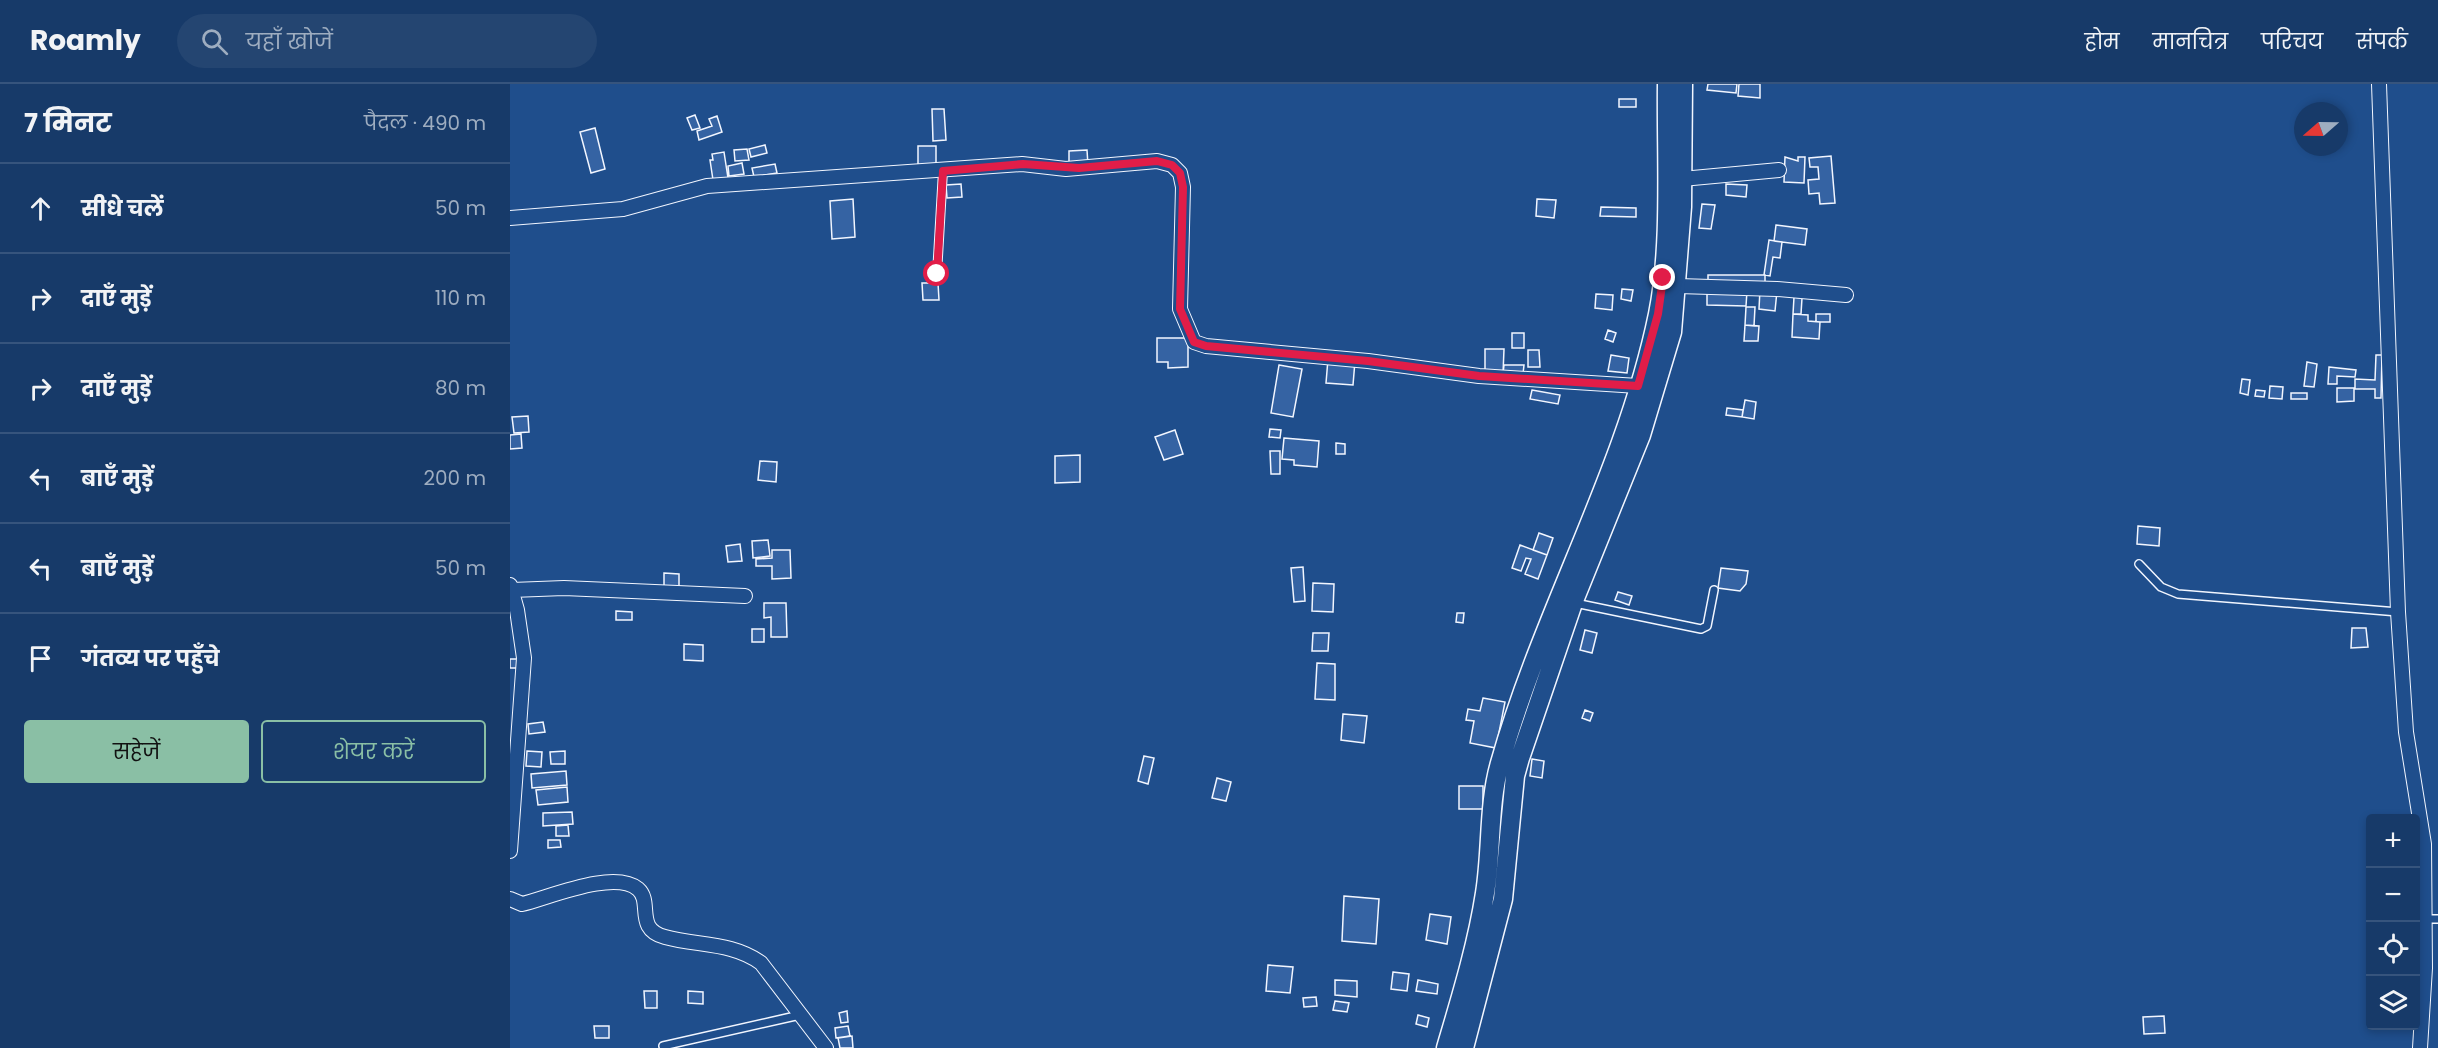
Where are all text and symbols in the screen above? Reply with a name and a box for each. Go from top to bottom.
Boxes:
search box [177,14,597,68]
text: Roamly [30,21,141,60]
icon: search [198,25,231,58]
text: यहाँ खोजें [246,26,333,57]
text: होम [2085,27,2120,56]
text: मानचित्र [2153,27,2228,56]
text: परिचय [2261,27,2323,56]
text: संपर्क [2356,27,2408,56]
north arrow [2294,102,2348,156]
text: 7 मिनट [24,105,112,141]
text: पैदल · 490 m [364,109,486,137]
icon: ahead [24,192,57,225]
text: सीधे चलें [81,193,164,224]
text: 50 m [435,194,486,222]
route start [923,260,949,286]
route end [1649,264,1675,290]
icon: right [24,282,57,315]
text: दाएँ मुड़ें [81,283,152,314]
text: 110 m [435,284,486,312]
icon: right [24,372,57,405]
text: दाएँ मुड़ें [81,373,152,404]
text: 80 m [435,374,486,402]
icon: left [24,462,57,495]
text: बाएँ मुड़ें [81,463,153,494]
text: 200 m [423,464,486,492]
icon: left [24,552,57,585]
text: बाएँ मुड़ें [81,553,153,584]
text: 50 m [435,554,486,582]
icon: arrive [24,642,57,675]
text: गंतव्य पर पहुँचे [81,643,220,674]
button: सहेजें [24,720,249,783]
button: शेयर करें [261,720,486,783]
map controls [2366,814,2420,1030]
button: + [2366,814,2420,868]
button: − [2366,868,2420,922]
button: locate [2366,922,2420,976]
button: layers [2366,976,2420,1030]

